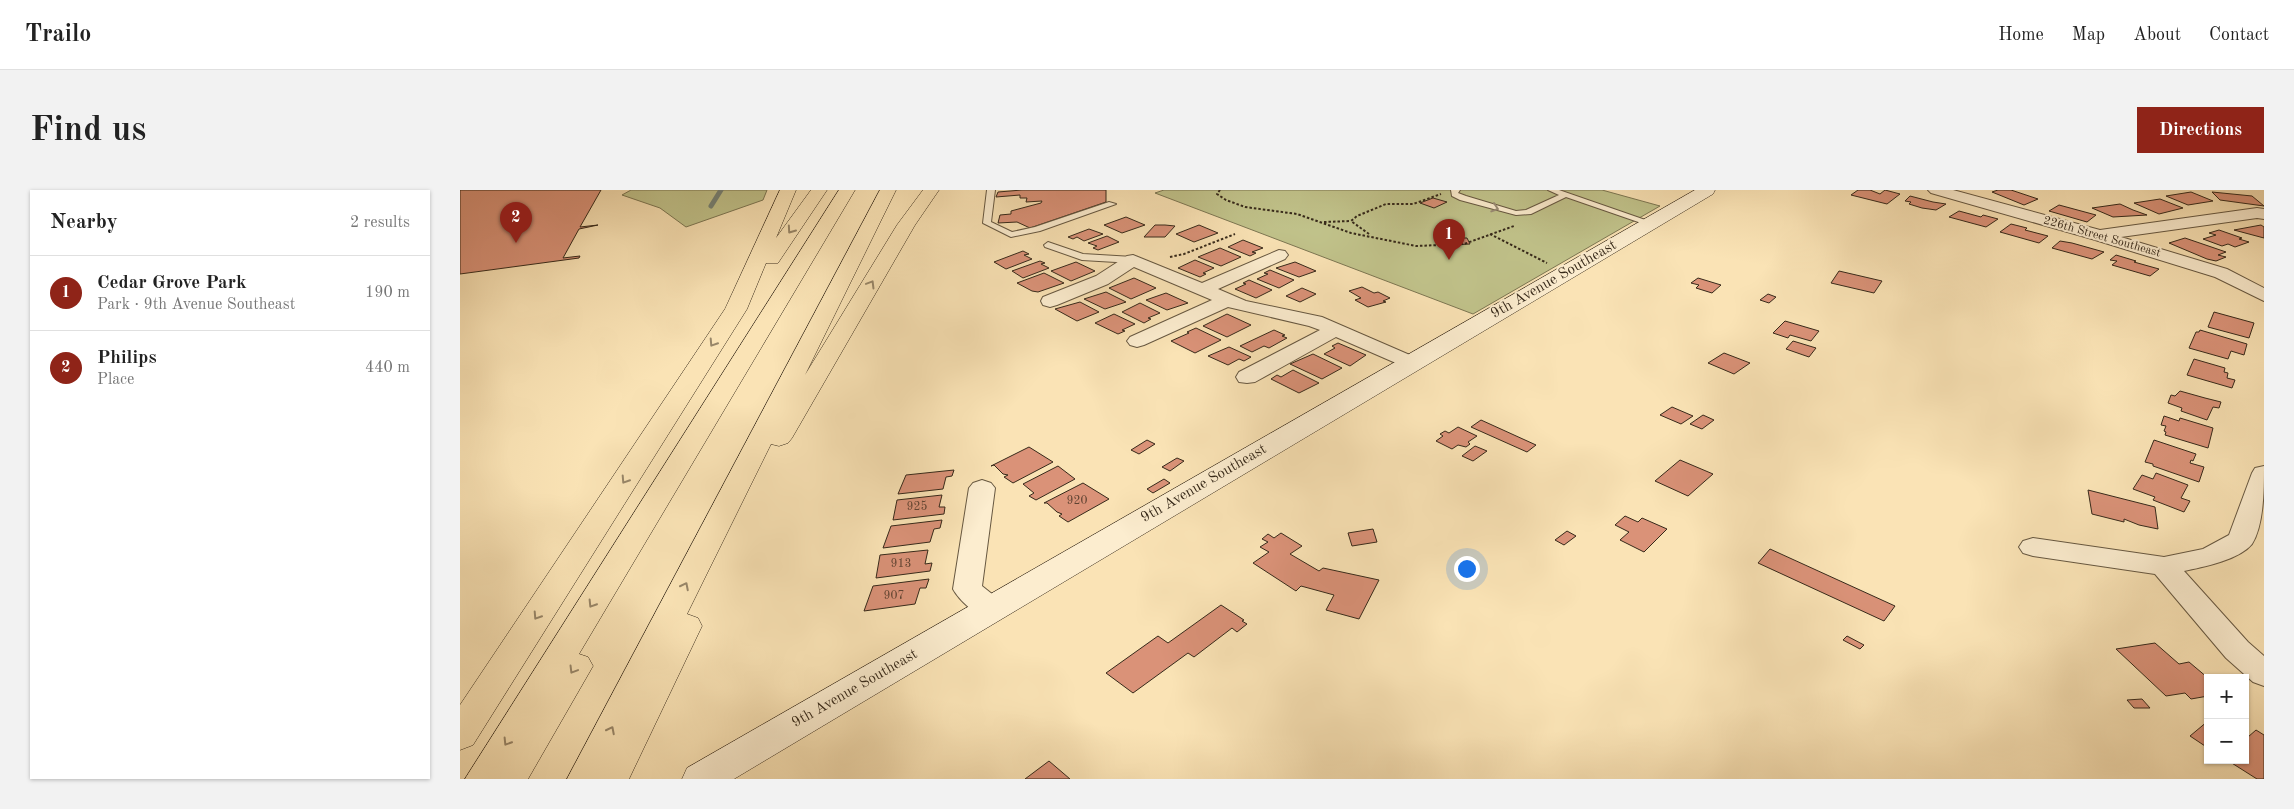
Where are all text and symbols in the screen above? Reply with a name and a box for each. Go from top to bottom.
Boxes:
text: Trailo [25,23,91,47]
text: Home [1998,26,2044,44]
text: Map [2072,26,2105,44]
text: About [2133,26,2181,44]
text: Contact [2209,26,2269,44]
button: Directions [2137,107,2264,153]
text: Find us [30,113,146,148]
pin: 2 [500,202,532,243]
one-way arrow [1491,202,1499,212]
text: Nearby [50,212,118,233]
street label: 226th Street Southeast [2042,214,2162,260]
text: 2 results [350,215,410,231]
pin: 1 [1433,219,1465,260]
one-way arrow [788,224,797,234]
street label: 9th Avenue Southeast [1489,238,1619,322]
text: Cedar Grove Park [97,274,247,293]
one-way arrow [865,280,875,289]
text: 1 [61,285,71,301]
text: 190 m [365,285,410,301]
text: Park · 9th Avenue Southeast [97,297,295,313]
one-way arrow [710,338,720,347]
text: Philips [97,349,157,368]
text: 2 [61,360,71,376]
text: 440 m [365,360,410,376]
text: Place [97,372,134,388]
street label: 9th Avenue Southeast [1139,442,1269,526]
one-way arrow [622,474,631,484]
house number: 920 [1067,495,1087,507]
house number: 925 [907,500,927,513]
your location [1454,556,1480,582]
house number: 913 [891,558,911,570]
one-way arrow [679,582,689,591]
house number: 907 [884,590,904,602]
one-way arrow [588,598,598,607]
one-way arrow [534,611,543,620]
street label: 9th Avenue Southeast [790,647,920,731]
one-way arrow [570,664,580,673]
map controls [2204,674,2249,764]
button: + [2204,674,2249,719]
button: − [2204,719,2249,764]
one-way arrow [605,726,615,735]
one-way arrow [503,737,513,746]

